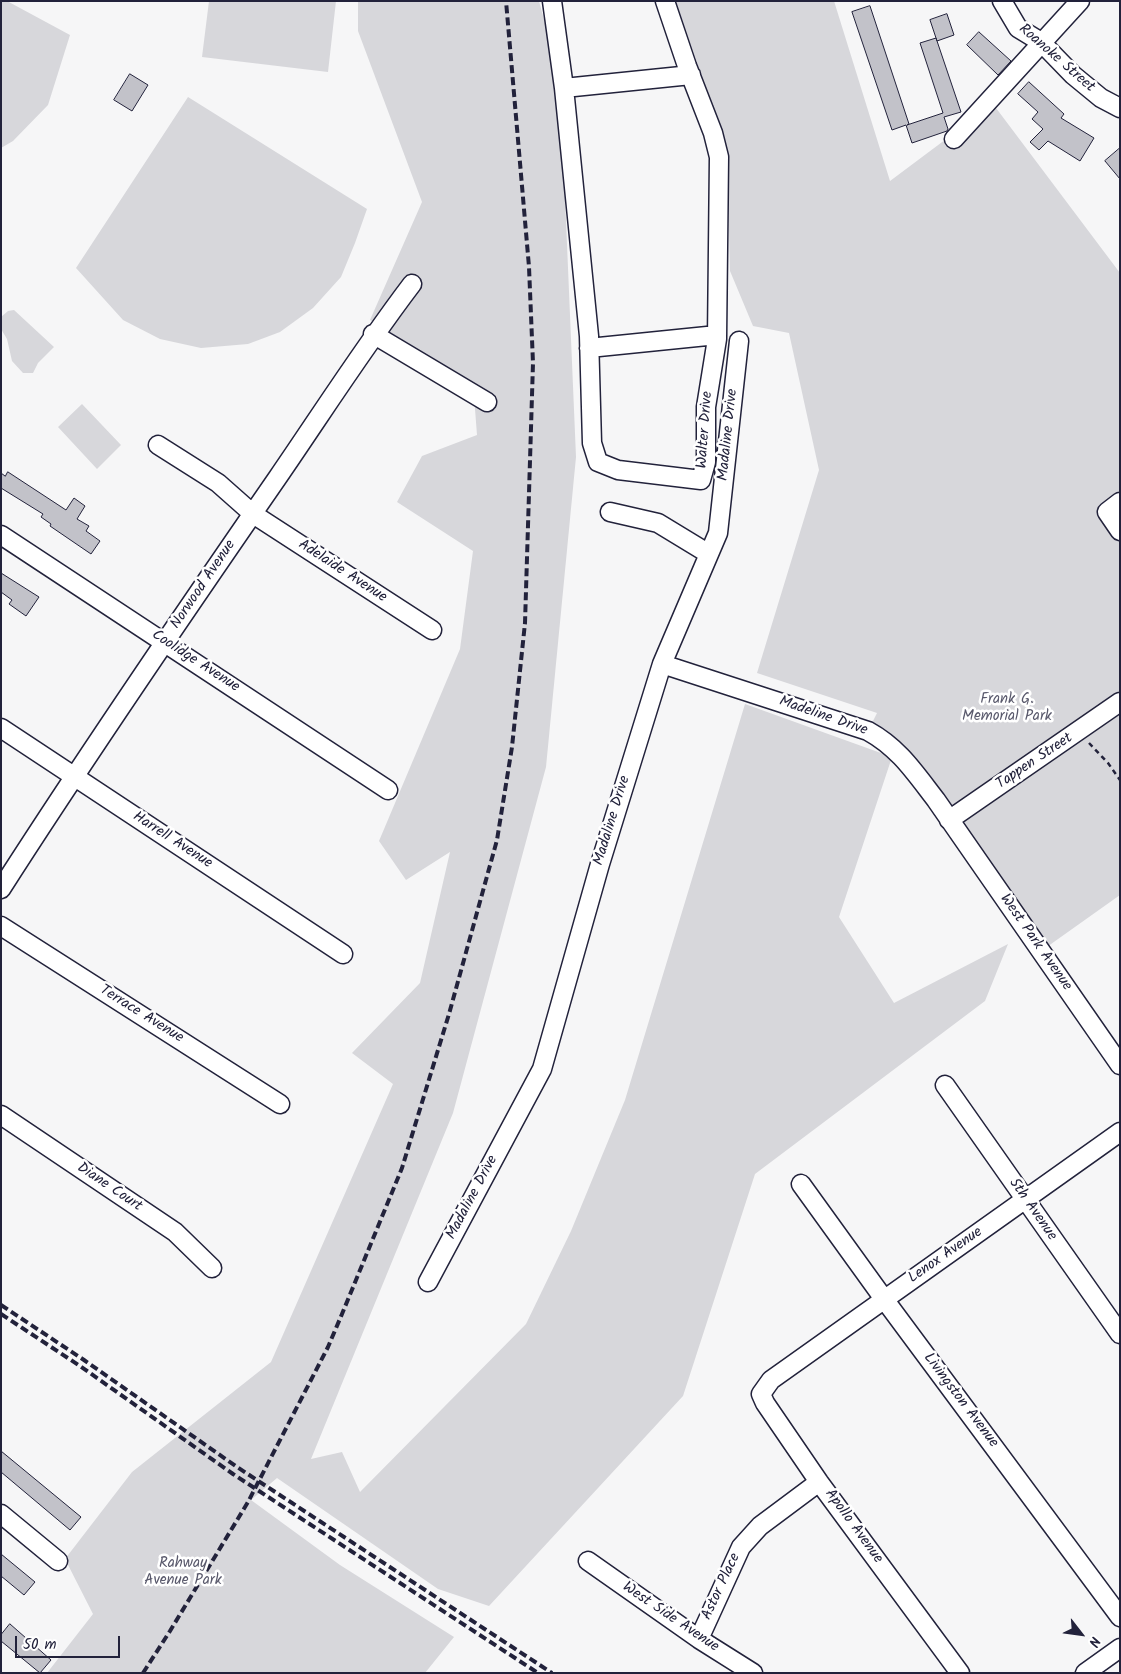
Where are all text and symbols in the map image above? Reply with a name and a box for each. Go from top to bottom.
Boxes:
street label: Roanoke Street [1014,21,1098,97]
street label: Madaline Drive [715,388,743,482]
street label: Walter Drive [694,391,718,469]
street label: Norwood Avenue [168,537,240,633]
street label: Adelaide Avenue [294,537,390,607]
street label: Coolidge Avenue [148,627,242,697]
park label: Frank G. Memorial Park [962,691,1052,726]
street label: Madeline Drive [776,693,870,741]
street label: Tappen Street [993,730,1077,794]
street label: Madaline Drive [591,774,635,868]
street label: Harrell Avenue [129,809,215,873]
street label: West Park Avenue [995,891,1075,995]
street label: Terrace Avenue [96,982,186,1048]
street label: Madaline Drive [443,1153,503,1243]
street label: Diane Court [73,1160,145,1216]
street label: 5th Avenue [1004,1175,1060,1245]
street label: Lenox Avenue [905,1224,987,1288]
street label: Livingston Avenue [919,1350,1001,1452]
street label: Apollo Avenue [820,1486,886,1568]
street label: Astor Place [699,1551,745,1623]
park label: Rahway Avenue Park [144,1555,222,1590]
street label: West Side Avenue [618,1579,722,1657]
north arrow [1056,1609,1106,1659]
scale bar [18,1626,122,1658]
text: N [1082,1632,1106,1651]
text: 50 m [23,1633,57,1657]

